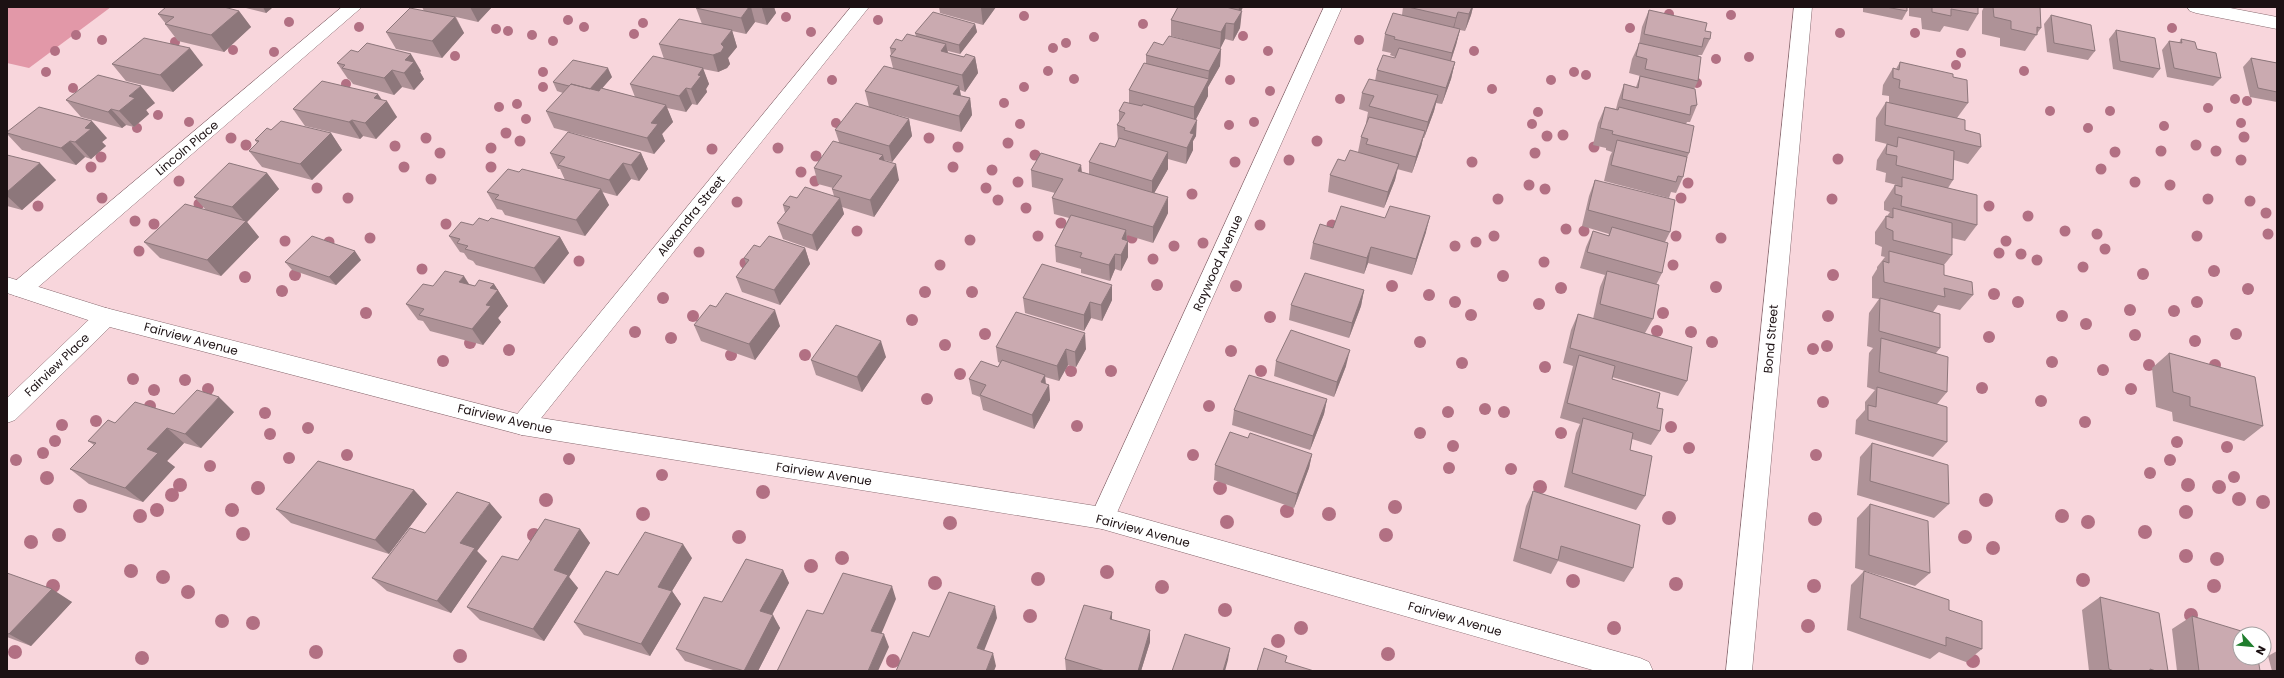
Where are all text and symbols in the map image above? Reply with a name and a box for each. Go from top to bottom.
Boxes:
street label: Lincoln Place [152,116,222,179]
street label: Alexandra Street [653,172,728,260]
street label: Raywood Avenue [1189,212,1246,314]
street label: Bond Street [1759,304,1782,374]
street label: Fairview Avenue [142,318,240,359]
street label: Fairview Place [20,329,93,400]
street label: Fairview Avenue [456,399,554,438]
street label: Fairview Avenue [775,458,873,489]
street label: Fairview Avenue [1094,510,1192,551]
street label: Fairview Avenue [1406,597,1504,640]
north arrow [2232,626,2272,666]
text: N [2252,643,2270,658]

